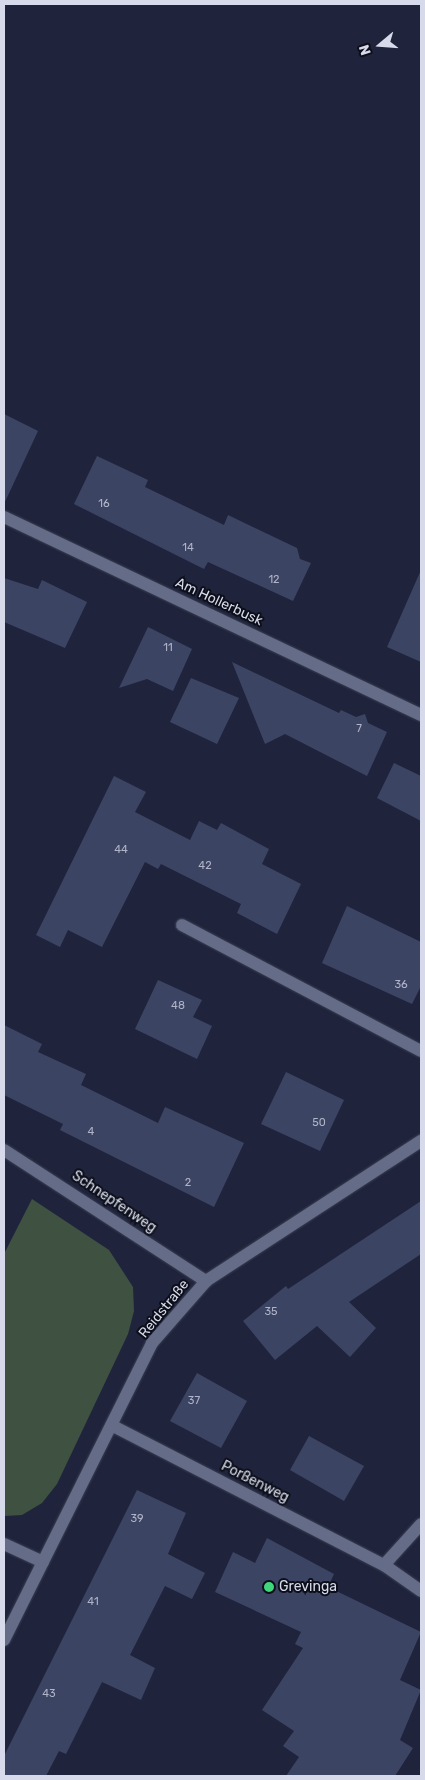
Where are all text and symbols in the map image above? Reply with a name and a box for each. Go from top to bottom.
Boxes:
north arrow [355,20,405,70]
text: N [356,42,375,57]
house number: 16 [98,497,110,511]
house number: 14 [182,541,194,555]
house number: 12 [268,573,280,587]
street label: Am Hollerbusk [173,574,265,630]
house number: 11 [163,641,173,655]
house number: 7 [356,722,362,736]
house number: 44 [114,843,128,857]
house number: 42 [198,859,212,873]
house number: 36 [394,978,408,992]
house number: 48 [171,999,185,1013]
house number: 50 [312,1116,326,1130]
house number: 4 [88,1125,94,1139]
street label: Schnepfenweg [69,1168,159,1236]
house number: 2 [185,1176,191,1190]
street label: Reidstraße [135,1276,193,1342]
house number: 35 [264,1305,278,1319]
house number: 37 [188,1394,200,1408]
street label: Porßenweg [218,1458,292,1506]
house number: 39 [130,1512,144,1526]
place label: Grevinga [279,1579,337,1595]
marker: Grevinga [263,1581,275,1593]
house number: 41 [87,1595,99,1609]
house number: 43 [42,1687,56,1701]

